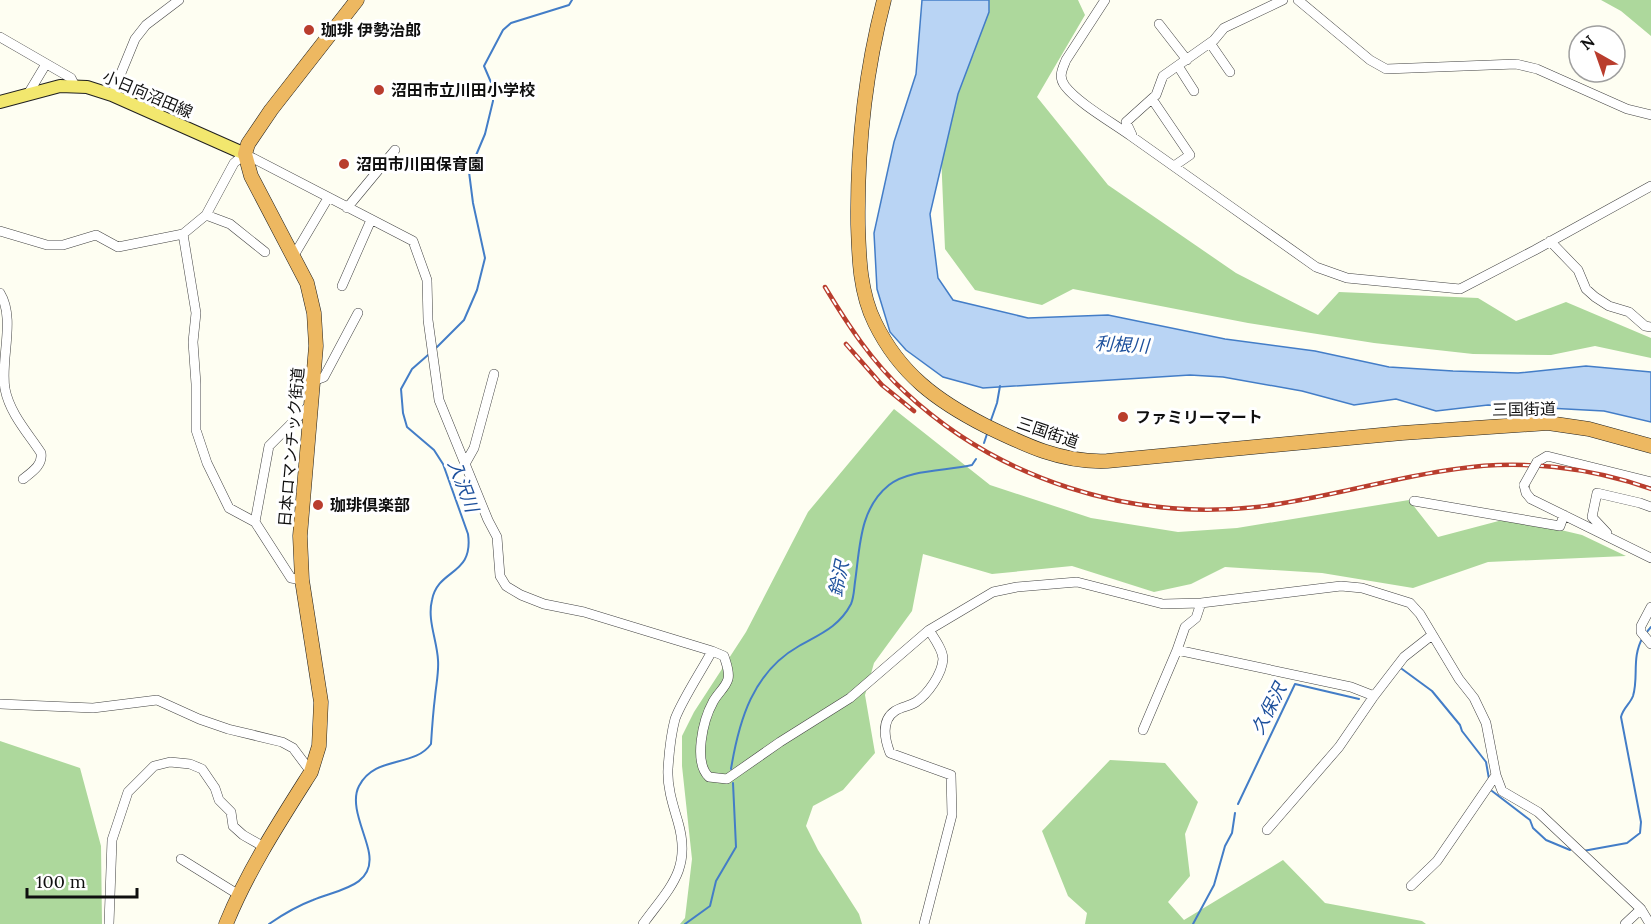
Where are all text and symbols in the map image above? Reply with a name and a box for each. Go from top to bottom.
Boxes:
place label: 珈琲 伊勢治郎 [321,20,421,40]
marker: 珈琲 伊勢治郎 [302,23,316,37]
north arrow [1567,24,1627,84]
text: N [1576,31,1599,54]
street label: 小日向沼田線 [100,66,196,122]
place label: 沼田市立川田小学校 [391,80,535,100]
marker: 沼田市立川田小学校 [372,83,386,97]
place label: 沼田市川田保育園 [356,154,484,174]
marker: 沼田市川田保育園 [337,157,351,171]
water label: 利根川 [1094,332,1152,358]
street label: 日本ロマンチック街道 [274,366,308,528]
street label: 三国街道 [1492,398,1556,420]
place label: ファミリーマート [1135,407,1263,427]
marker: ファミリーマート [1116,410,1130,424]
street label: 三国街道 [1014,412,1082,452]
water label: 入沢川 [443,456,485,517]
place label: 珈琲倶楽部 [330,495,410,515]
marker: 珈琲倶楽部 [311,498,325,512]
water label: 鈴沢 [824,557,854,599]
water label: 久保沢 [1246,678,1292,738]
scale bar [27,861,136,899]
text: 100 m [36,870,86,893]

